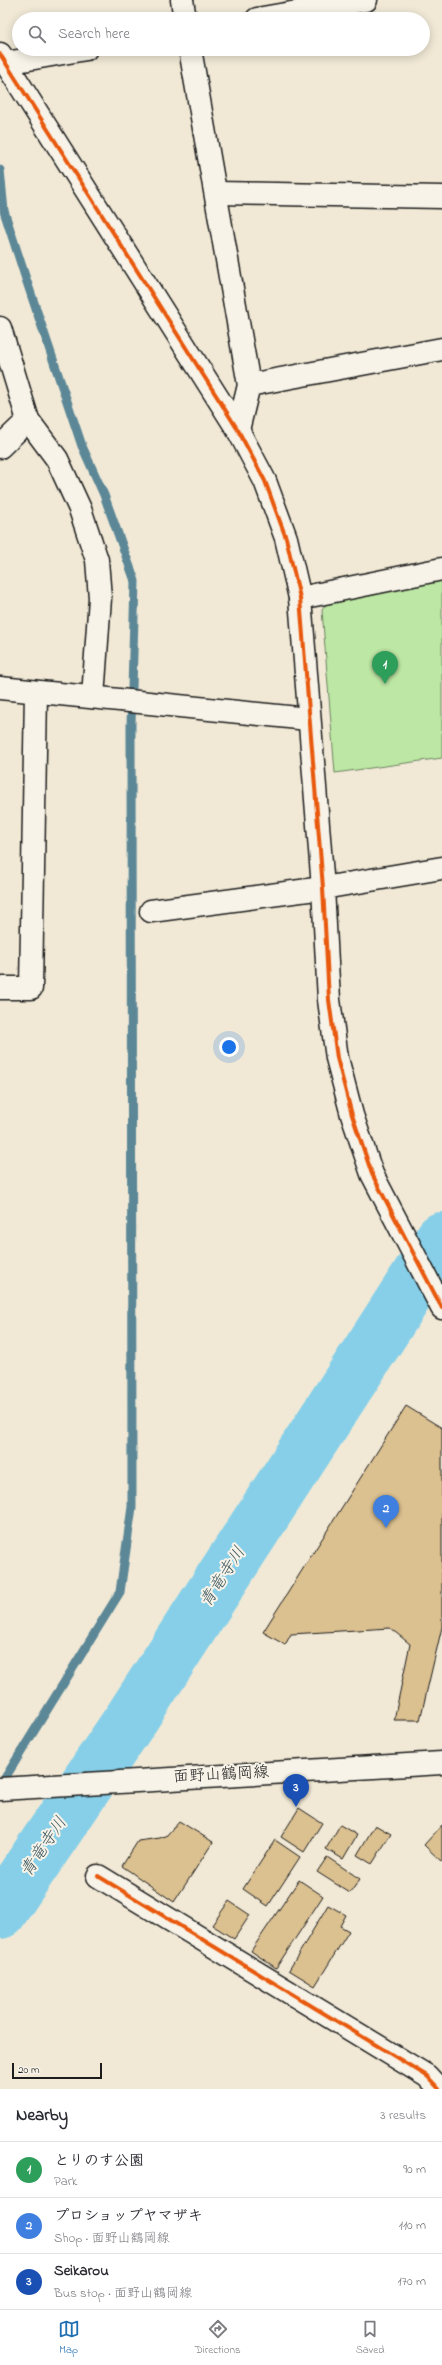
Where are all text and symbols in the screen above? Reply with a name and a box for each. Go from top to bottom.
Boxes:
search box [12,12,430,56]
icon: search [26,23,48,45]
text: Search here [58,23,130,45]
pin: 1 [372,651,398,684]
your location [219,1037,239,1057]
pin: 2 [373,1495,399,1528]
water label: 青竜寺川 [194,1542,252,1612]
street label: 面野山鶴岡線 [172,1761,270,1789]
pin: 3 [283,1774,309,1807]
water label: 青竜寺川 [15,1812,73,1882]
scale bar [12,2061,102,2080]
text: 20 m [18,2062,40,2078]
text: Nearby [16,2103,68,2128]
text: 3 results [380,2106,426,2125]
text: とりのす公園 [54,2150,144,2172]
text: 1 [27,2160,31,2179]
text: 90 m [403,2160,426,2179]
text: Park [54,2172,78,2191]
text: プロショップヤマザキ [54,2205,203,2227]
text: 2 [26,2216,32,2235]
text: 110 m [399,2216,426,2235]
text: Shop · 面野山鶴岡線 [54,2229,170,2248]
text: Seikarou [54,2260,109,2282]
text: 3 [26,2272,32,2291]
text: 170 m [398,2272,426,2291]
text: Bus stop · 面野山鶴岡線 [54,2284,192,2303]
tab: Map [58,2318,80,2358]
tab: Directions [195,2318,240,2358]
tab: Saved [356,2318,384,2358]

